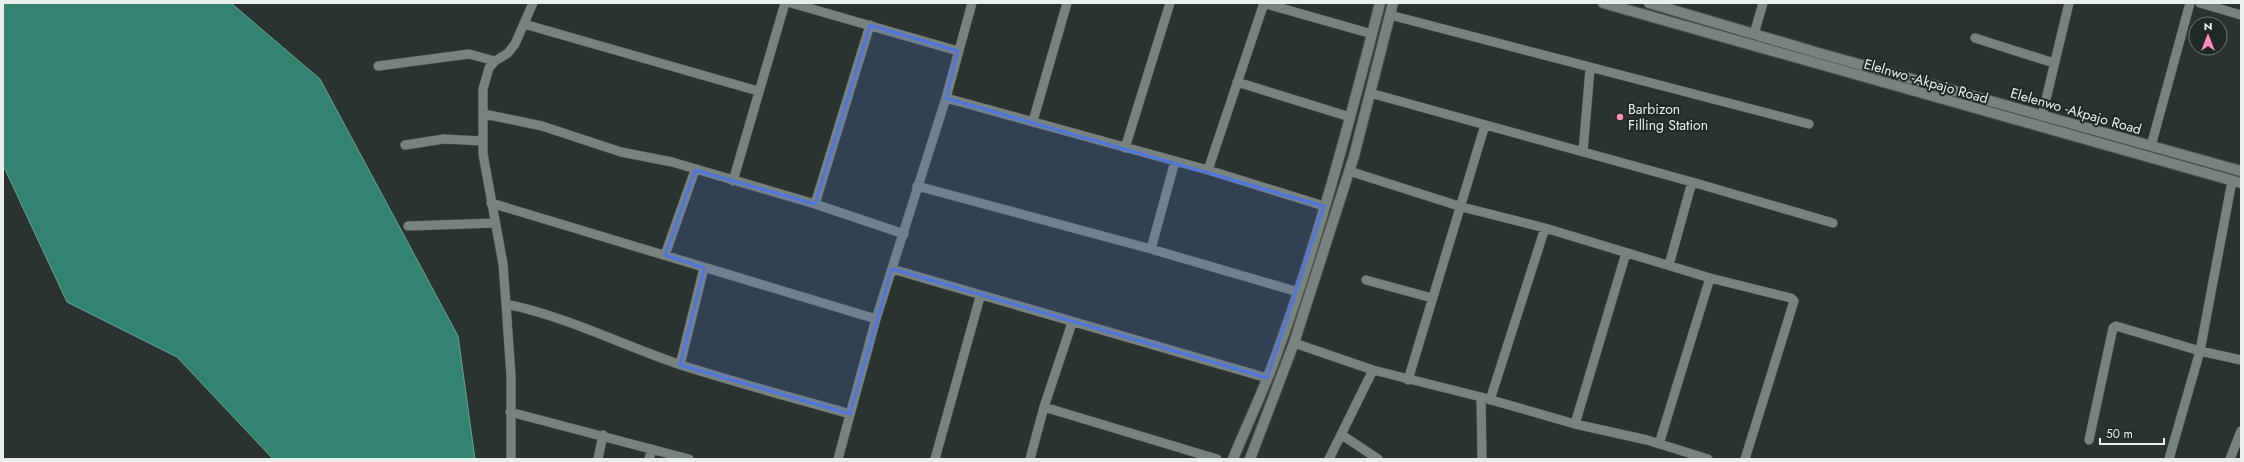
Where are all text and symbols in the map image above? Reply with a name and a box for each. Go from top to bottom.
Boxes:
north arrow [2188,16,2228,56]
text: N [2204,18,2212,34]
street label: Elelnwo -Akpajo Road [1862,54,1990,108]
street label: Elelenwo -Akpajo Road [2008,83,2144,139]
place label: Barbizon Filling Station [1628,99,1708,135]
marker: Barbizon Filling Station [1615,112,1625,122]
scale bar [2100,420,2164,446]
text: 50 m [2106,425,2133,443]

